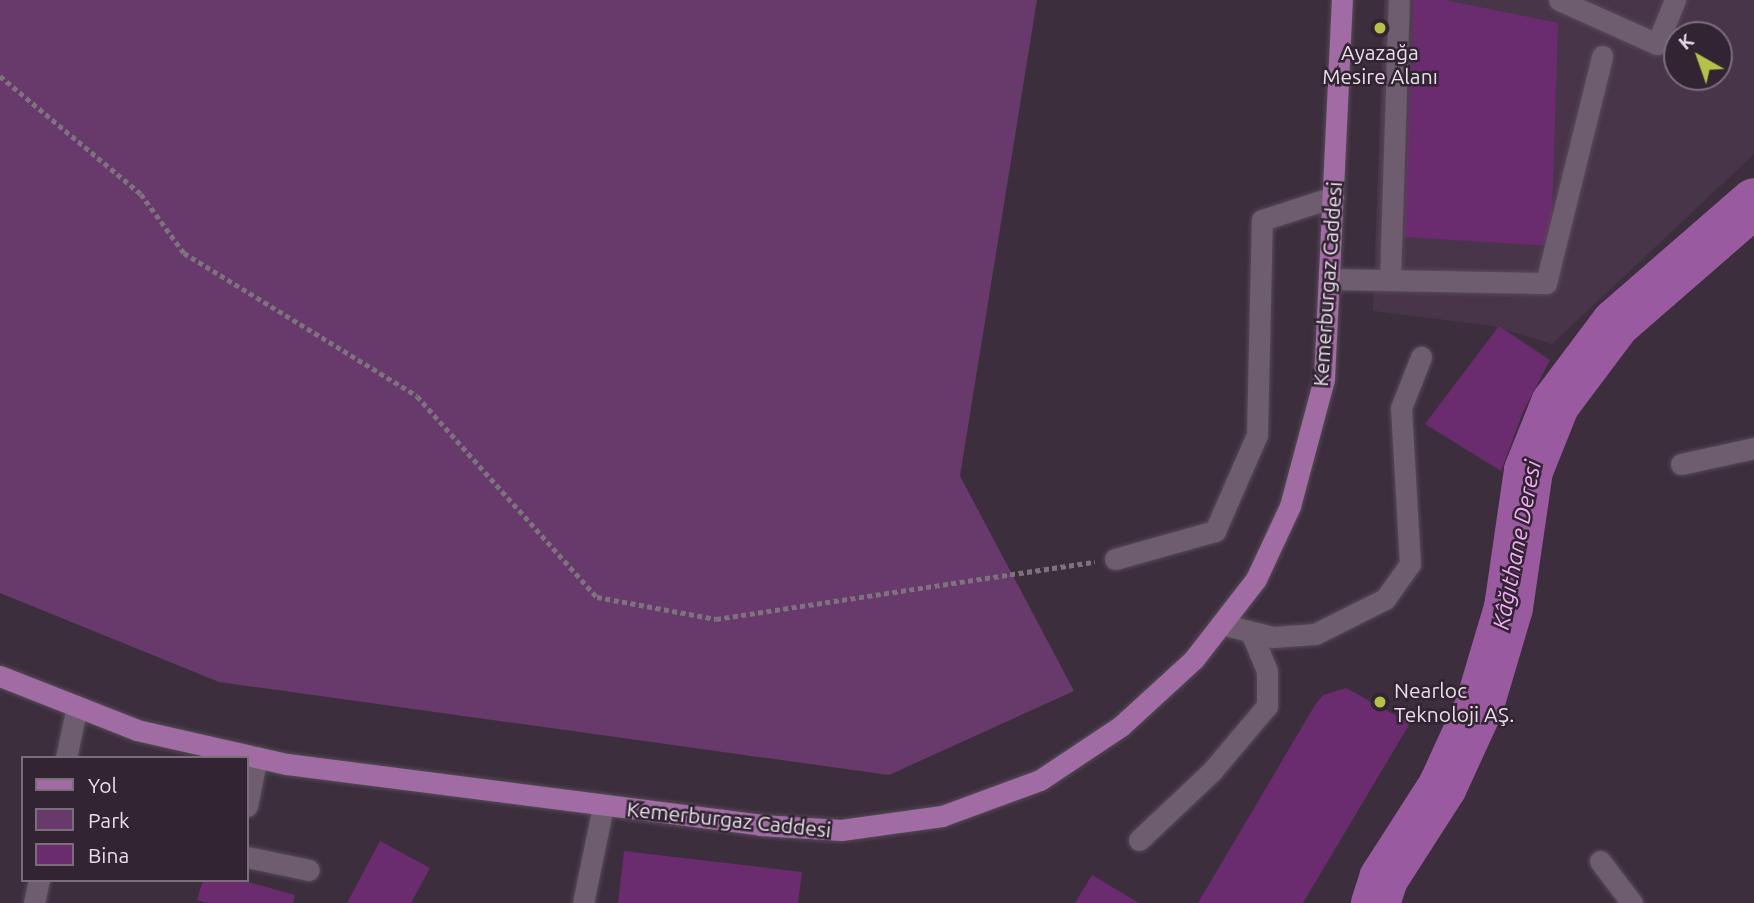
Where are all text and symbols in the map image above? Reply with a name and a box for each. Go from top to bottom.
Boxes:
marker: Ayazağa Mesire Alanı [1372,20,1388,36]
north arrow [1663,21,1733,91]
text: K [1674,29,1698,54]
place label: Ayazağa Mesire Alanı [1322,39,1438,89]
street label: Kemerburgaz Caddesi [1307,181,1347,387]
water label: Kâğıthane Deresi [1487,458,1547,632]
place label: Nearloc Teknoloji AŞ. [1394,677,1514,727]
marker: Nearloc Teknoloji AŞ. [1372,694,1388,710]
legend [21,756,248,882]
text: Yol [88,773,117,797]
street label: Kemerburgaz Caddesi [626,796,832,842]
text: Park [88,808,130,832]
text: Bina [88,843,129,867]

